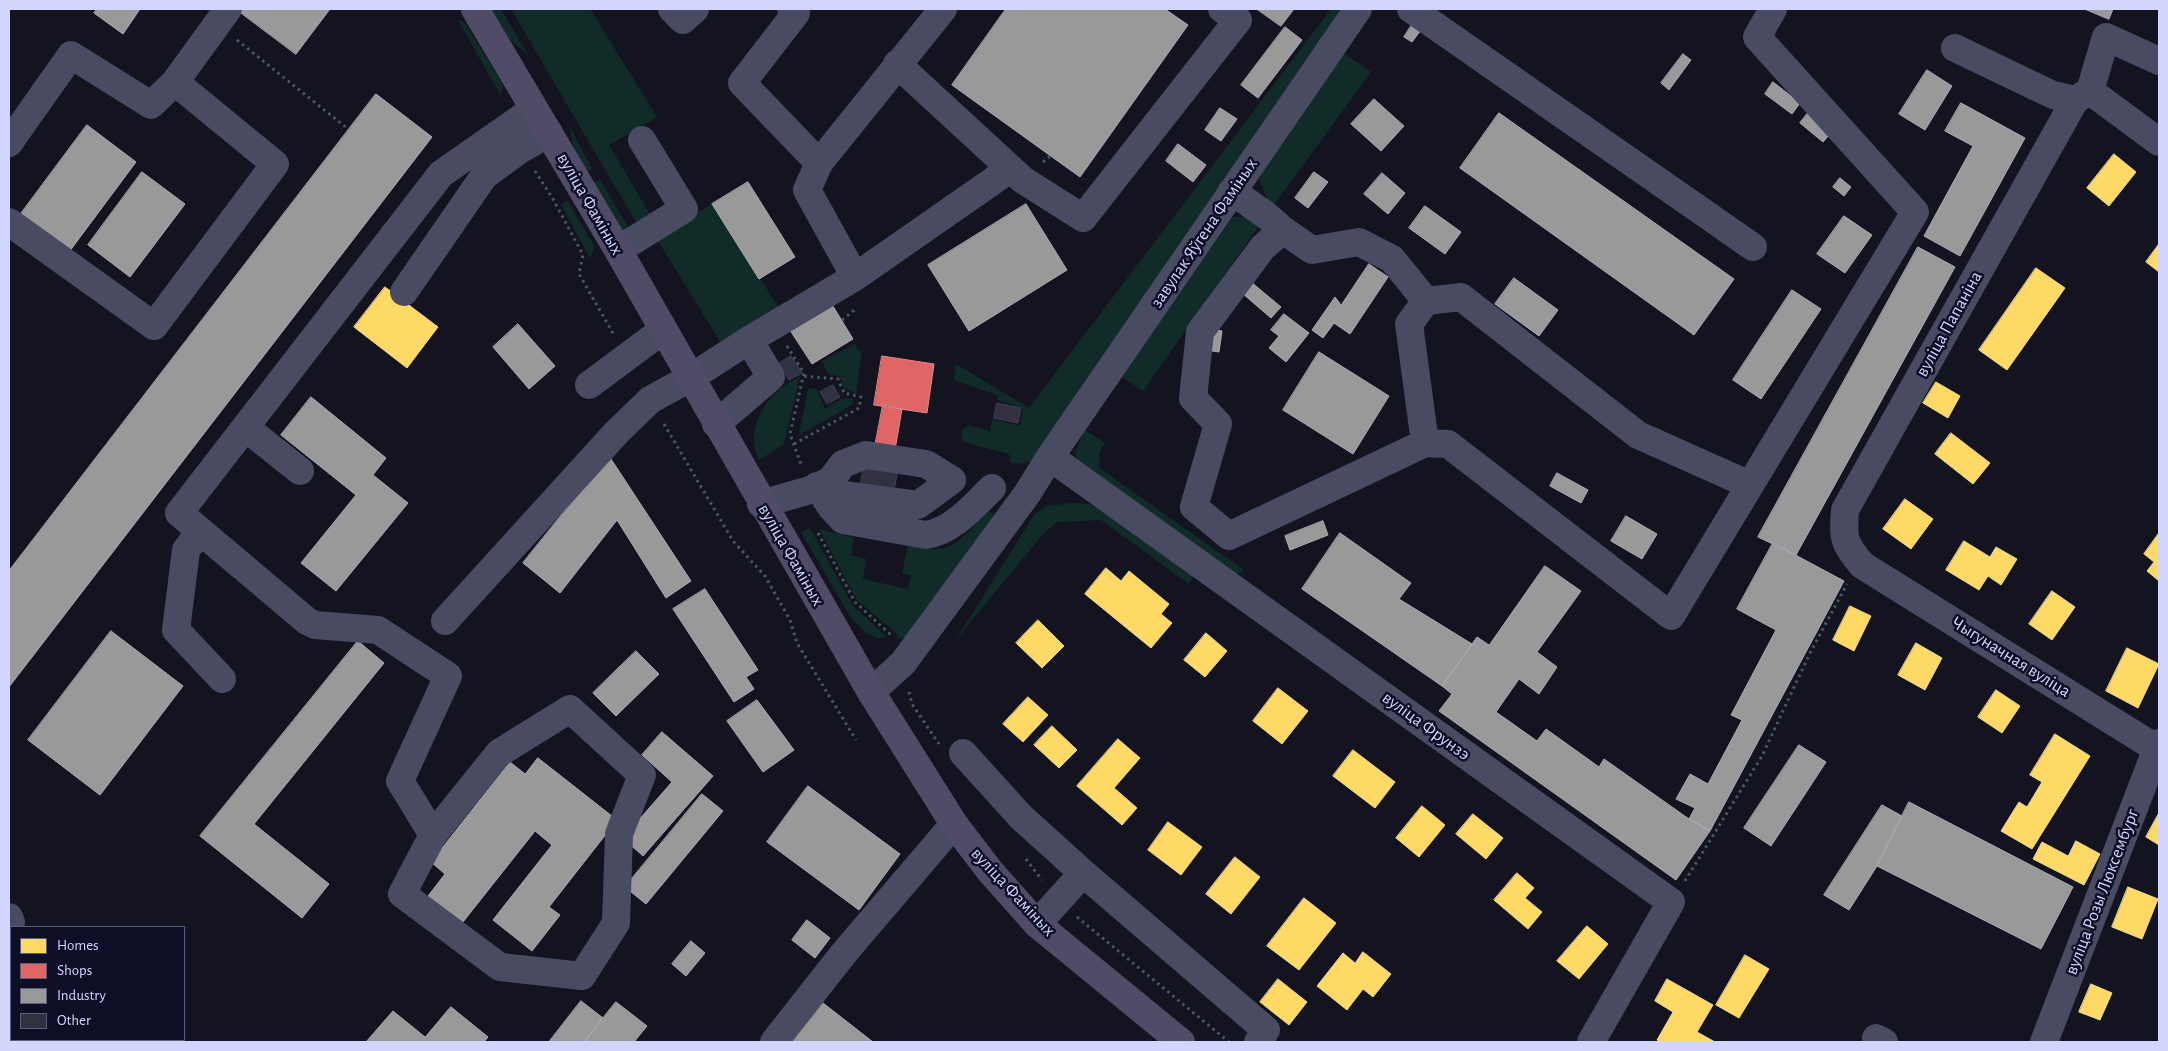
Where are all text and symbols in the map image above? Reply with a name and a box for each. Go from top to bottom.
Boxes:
street label: вуліца Фаміных [552,149,628,259]
street label: завулак Яўгена Фаміных [1146,154,1262,312]
street label: вуліца Папаніна [1911,267,1987,381]
street label: вуліца Фаміных [753,500,829,610]
street label: Чыгуначная вуліца [1947,612,2075,702]
street label: вуліца Фрунзэ [1378,687,1474,765]
street label: вуліца Розы Люксембург [2060,806,2144,978]
street label: вуліца Фаміных [966,843,1060,941]
legend [10,926,185,1041]
text: Homes [57,938,99,953]
text: Shops [57,963,92,978]
text: Industry [57,988,106,1003]
text: Other [57,1013,91,1028]

